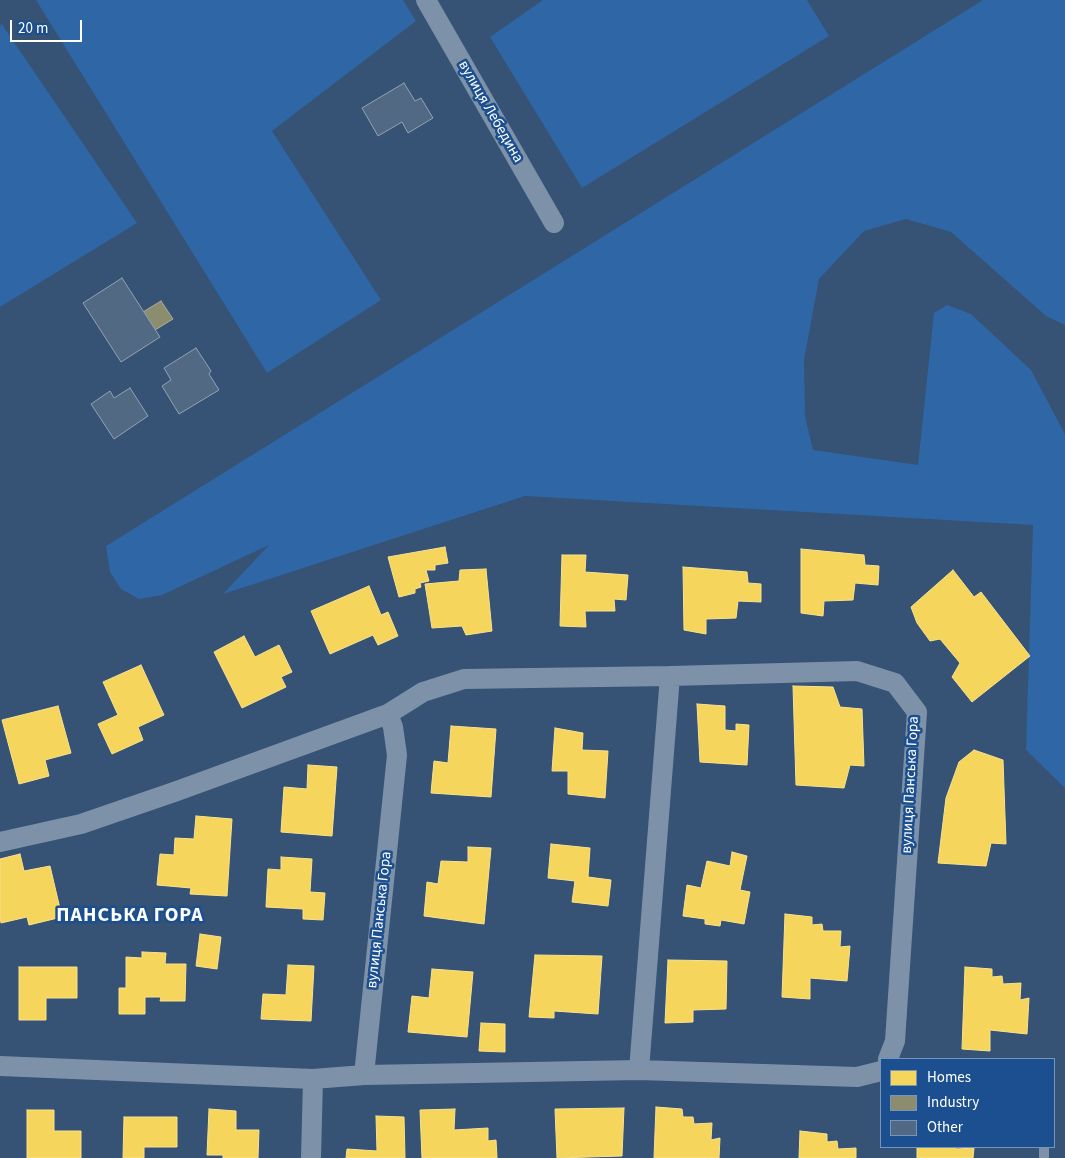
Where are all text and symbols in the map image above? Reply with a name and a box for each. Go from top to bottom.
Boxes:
scale bar [12,10,85,42]
text: 20 m [18,18,48,39]
street label: вулиця Лебедина [453,58,527,166]
street label: вулиця Панська Гора [898,716,924,854]
street label: вулиця Панська Гора [364,851,396,989]
district label: ПАНСЬКА ГОРА [55,905,205,929]
legend [880,1058,1055,1148]
text: Homes [927,1067,971,1088]
text: Industry [927,1092,979,1113]
text: Other [927,1117,963,1138]

